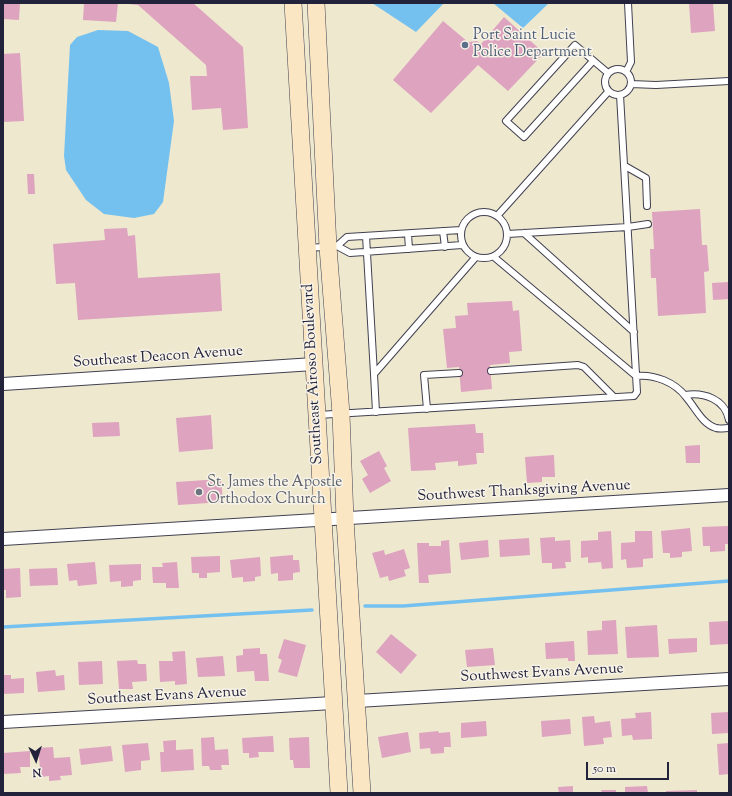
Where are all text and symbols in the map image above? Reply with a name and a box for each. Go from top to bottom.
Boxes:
place label: Port Saint Lucie Police Department [473,27,592,62]
marker: Port Saint Lucie Police Department [460,40,470,50]
street label: Southeast Airoso Boulevard [300,283,328,465]
street label: Southeast Deacon Avenue [72,343,244,373]
place label: St. James the Apostle Orthodox Church [207,474,342,509]
street label: Southwest Thanksgiving Avenue [417,477,631,507]
marker: St. James the Apostle Orthodox Church [194,487,204,497]
street label: Southwest Evans Avenue [460,661,624,687]
street label: Southeast Evans Avenue [87,684,247,710]
north arrow [16,740,56,780]
scale bar [588,754,671,780]
text: 50 m [593,760,616,778]
text: N [32,764,42,780]

